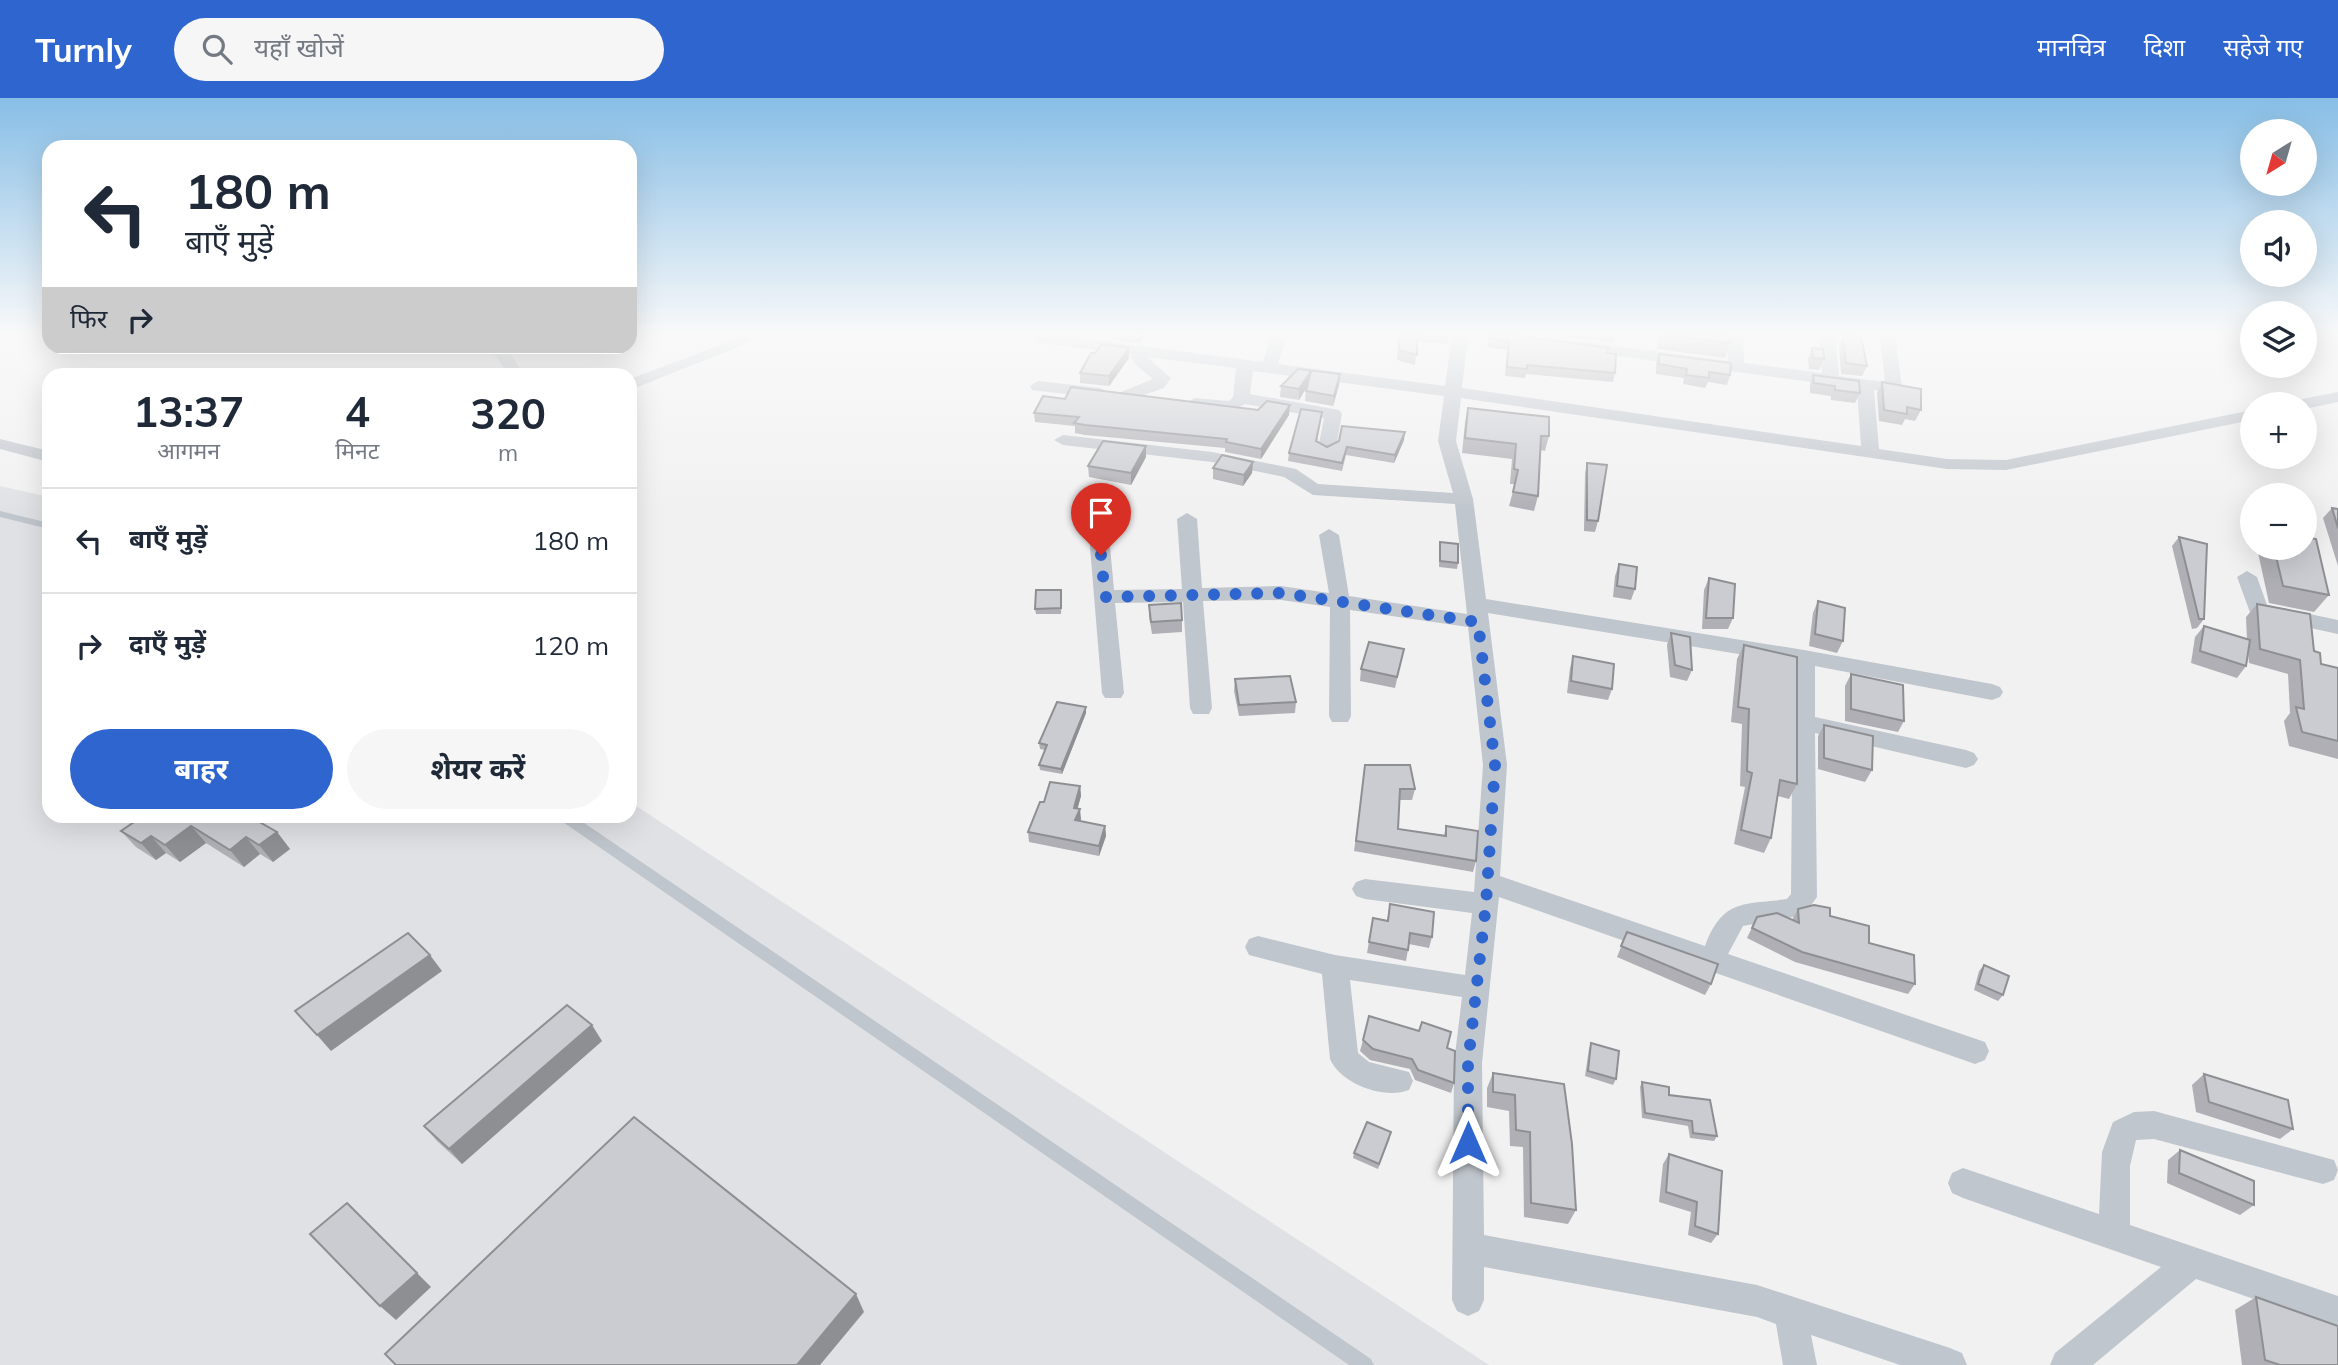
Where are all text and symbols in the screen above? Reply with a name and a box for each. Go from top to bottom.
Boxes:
search box [174,18,664,81]
text: Turnly [35,29,132,70]
icon: search [198,30,236,68]
text: यहाँ खोजें [254,31,344,64]
text: मानचित्र [2037,32,2106,62]
text: दिशा [2144,32,2185,62]
text: सहेजे गए [2223,32,2303,62]
north arrow [2240,119,2317,196]
map controls [2240,119,2317,560]
text: 180 m [185,160,331,221]
icon: left [70,168,161,259]
button: sound [2240,210,2317,287]
text: बाएँ मुड़ें [185,221,274,261]
icon: right [121,301,159,339]
button: layers [2240,301,2317,378]
text: फिर [70,302,107,335]
text: 13:37 [133,385,244,438]
text: 4 [345,385,370,438]
text: 320 [470,387,546,440]
button: + [2240,392,2317,469]
text: आगमन [157,436,220,465]
text: मिनट [335,436,379,465]
text: m [498,438,518,467]
pin [1071,483,1131,555]
button: − [2240,483,2317,560]
icon: arrive [1082,494,1120,532]
icon: left [70,522,108,560]
text: बाएँ मुड़ें [129,522,207,555]
text: 180 m [533,524,609,557]
icon: right [70,627,108,665]
text: दाएँ मुड़ें [129,627,206,660]
text: 120 m [533,629,609,662]
button: बाहर [70,729,333,809]
button: शेयर करें [347,729,609,809]
position arrow [1431,1106,1505,1180]

